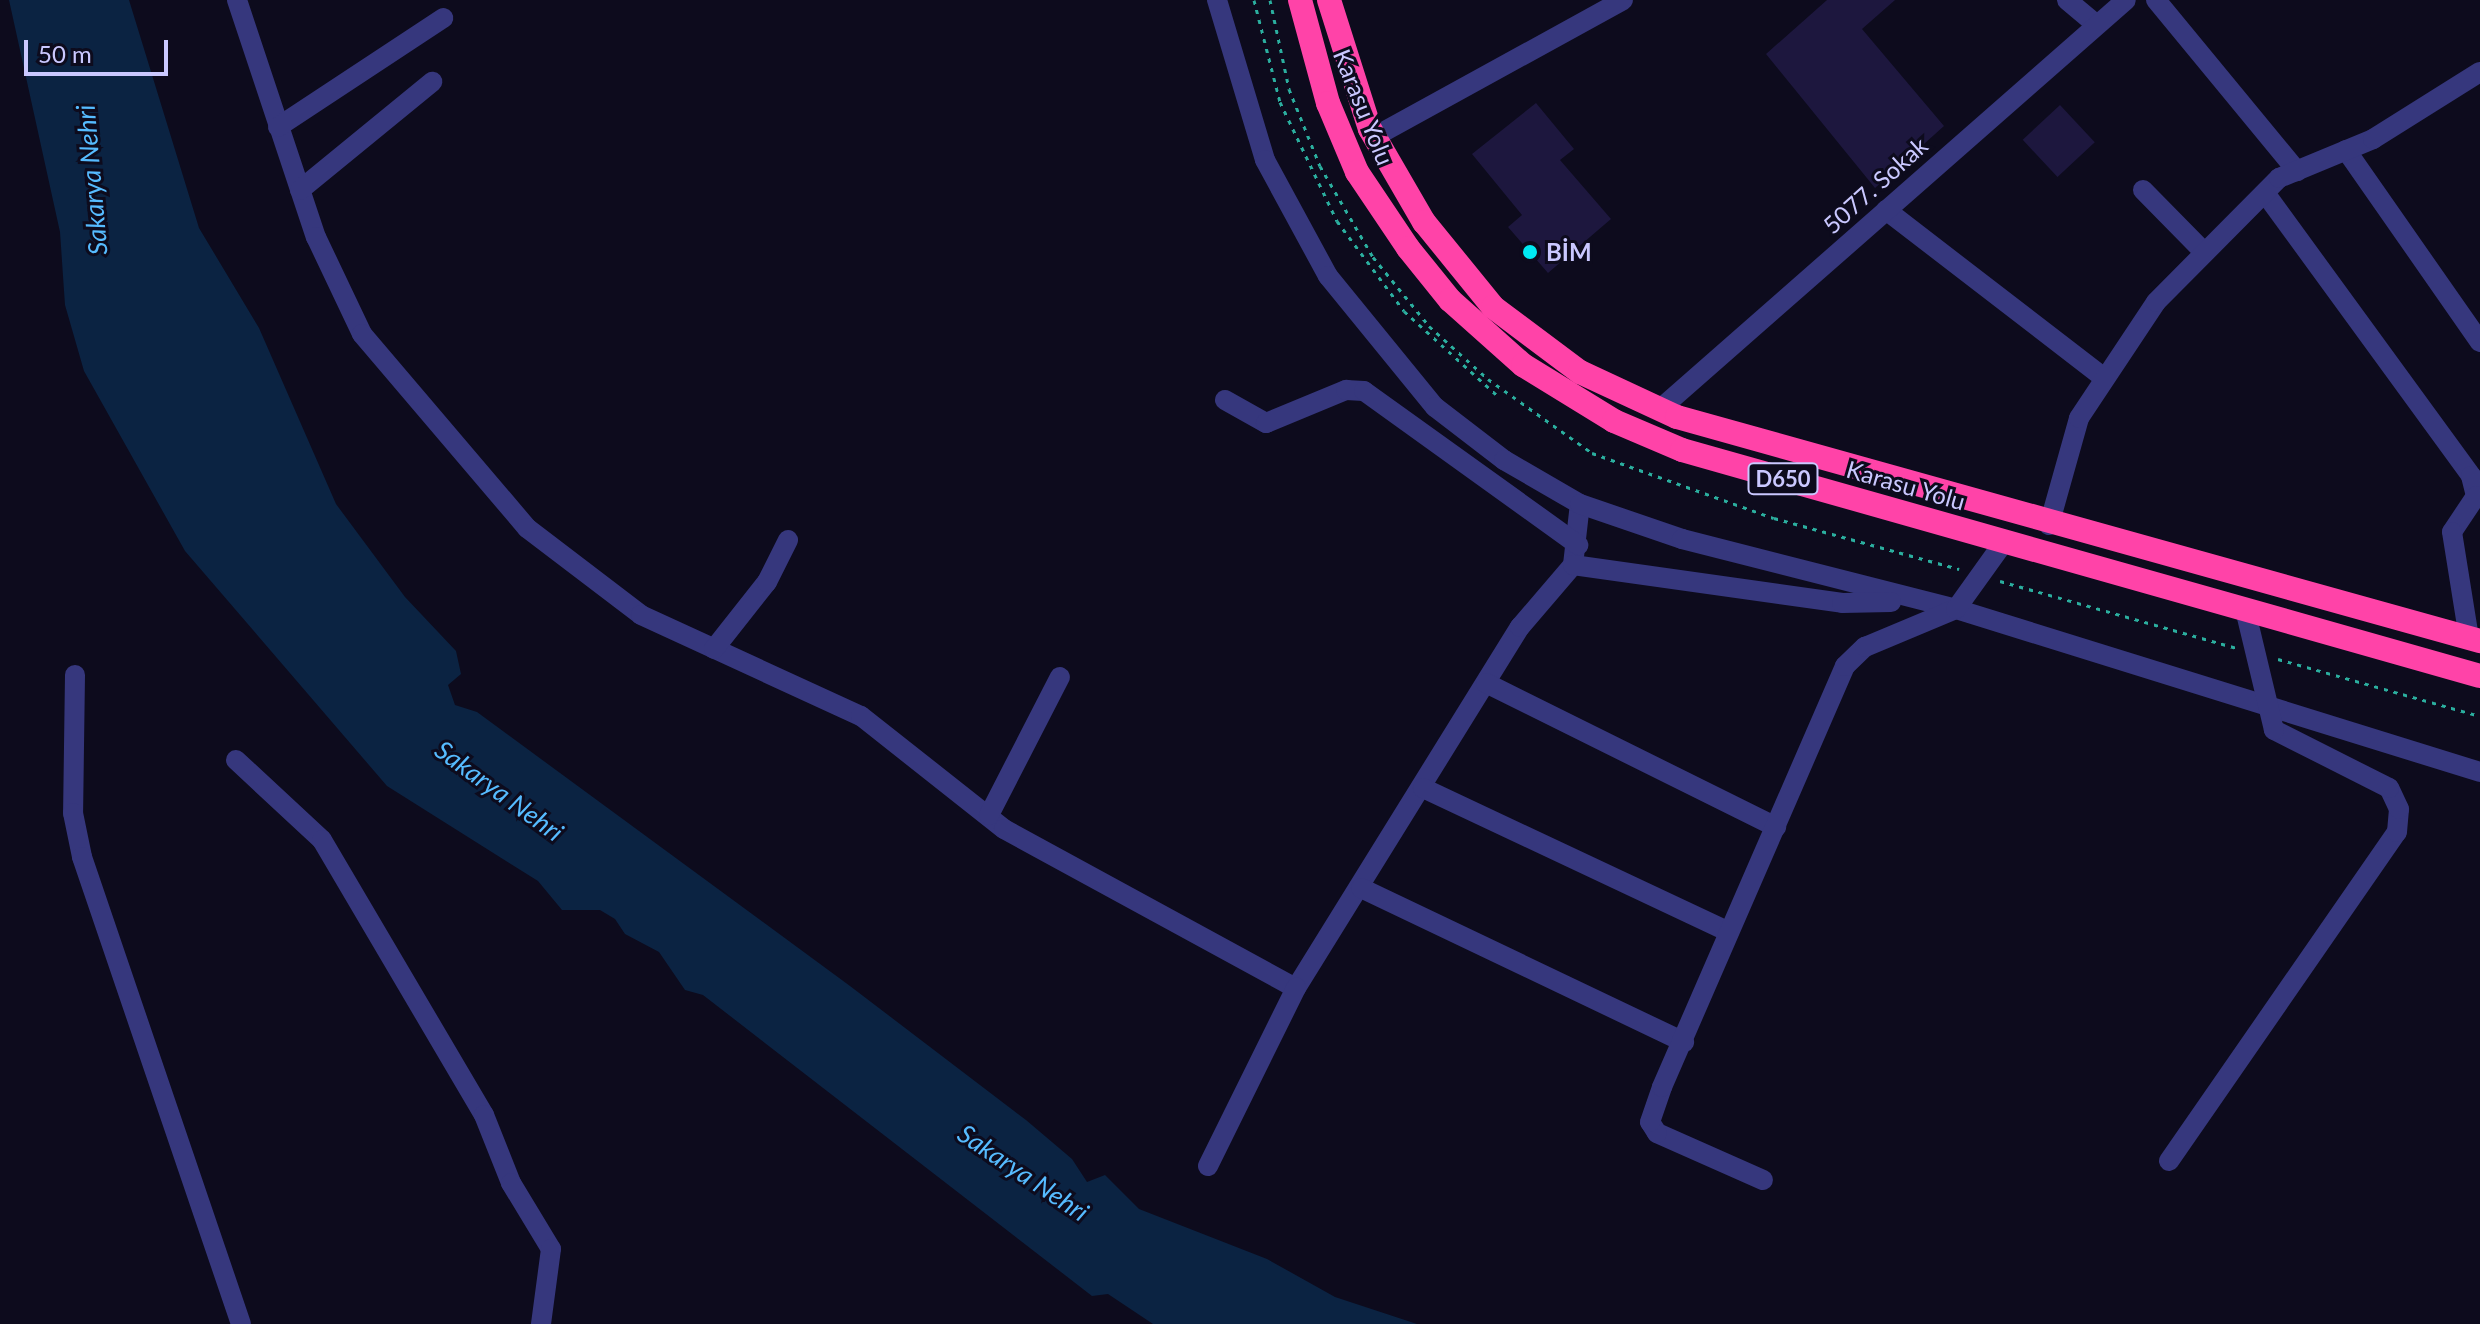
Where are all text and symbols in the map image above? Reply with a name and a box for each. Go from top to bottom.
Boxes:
scale bar [28,24,172,74]
text: 50 m [38,39,92,68]
street label: Karasu Yolu [1328,45,1400,169]
water label: Sakarya Nehri [70,104,114,256]
street label: 5077. Sokak [1817,131,1933,239]
place label: BİM [1546,238,1592,266]
marker: BİM [1521,243,1539,261]
street label: Karasu Yolu [1843,454,1969,516]
road number: D650 [1747,461,1819,497]
water label: Sakarya Nehri [429,734,569,848]
water label: Sakarya Nehri [952,1118,1094,1228]

